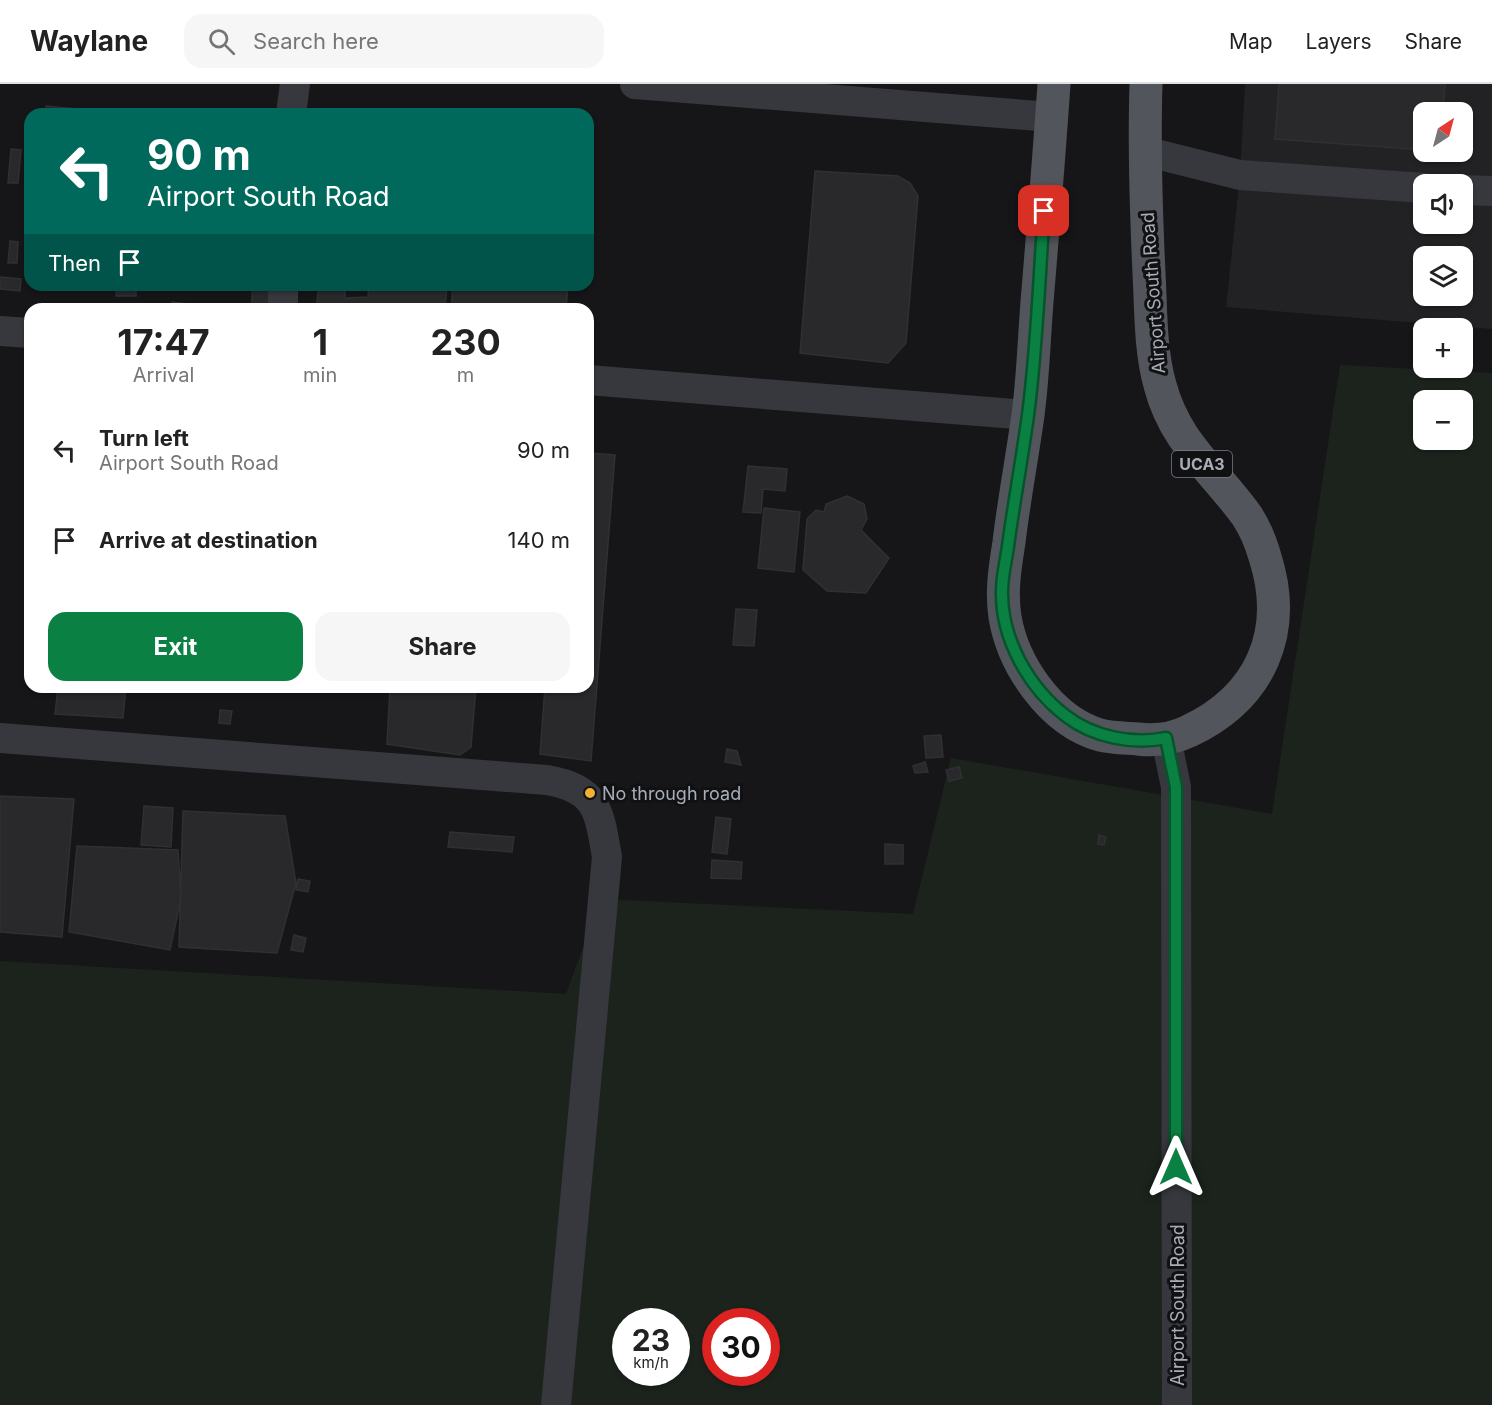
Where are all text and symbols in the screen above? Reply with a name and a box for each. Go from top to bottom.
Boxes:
search box [184,14,604,68]
text: Waylane [30,24,148,58]
icon: search [205,25,238,58]
text: Search here [253,28,379,54]
text: Map [1229,29,1273,54]
text: Layers [1306,29,1372,54]
text: Share [1405,29,1462,54]
north arrow [1413,102,1473,162]
map controls [1413,102,1473,450]
text: 90 m [147,129,251,180]
icon: left [48,132,126,210]
button: sound [1413,174,1473,234]
text: Airport South Road [147,180,390,213]
pin [1018,185,1069,236]
icon: arrive [1027,194,1060,227]
street label: Airport South Road [1137,212,1169,374]
icon: arrive [113,246,146,279]
button: layers [1413,246,1473,306]
text: Then [48,250,101,276]
button: + [1413,318,1473,378]
text: 17:47 [117,320,210,364]
text: 1 [312,320,328,364]
text: 230 [431,320,501,364]
text: Arrival [133,363,194,387]
text: min [303,363,337,387]
text: m [457,363,474,387]
button: − [1413,390,1473,450]
text: Turn left [99,425,189,451]
icon: left [48,434,81,467]
text: 90 m [517,437,570,463]
text: Airport South Road [99,451,279,475]
road number: UCA3 [1172,451,1232,477]
icon: arrive [48,524,81,557]
text: Arrive at destination [99,527,318,553]
text: 140 m [508,527,570,553]
button: Exit [48,612,303,681]
button: Share [315,612,570,681]
place label: No through road [602,783,741,804]
marker: No through road [583,786,597,800]
position arrow [1144,1135,1208,1199]
street label: Airport South Road [1167,1224,1188,1386]
speed limit sign: 30 [702,1308,780,1386]
text: 23 [632,1322,670,1358]
text: km/h [633,1353,669,1372]

